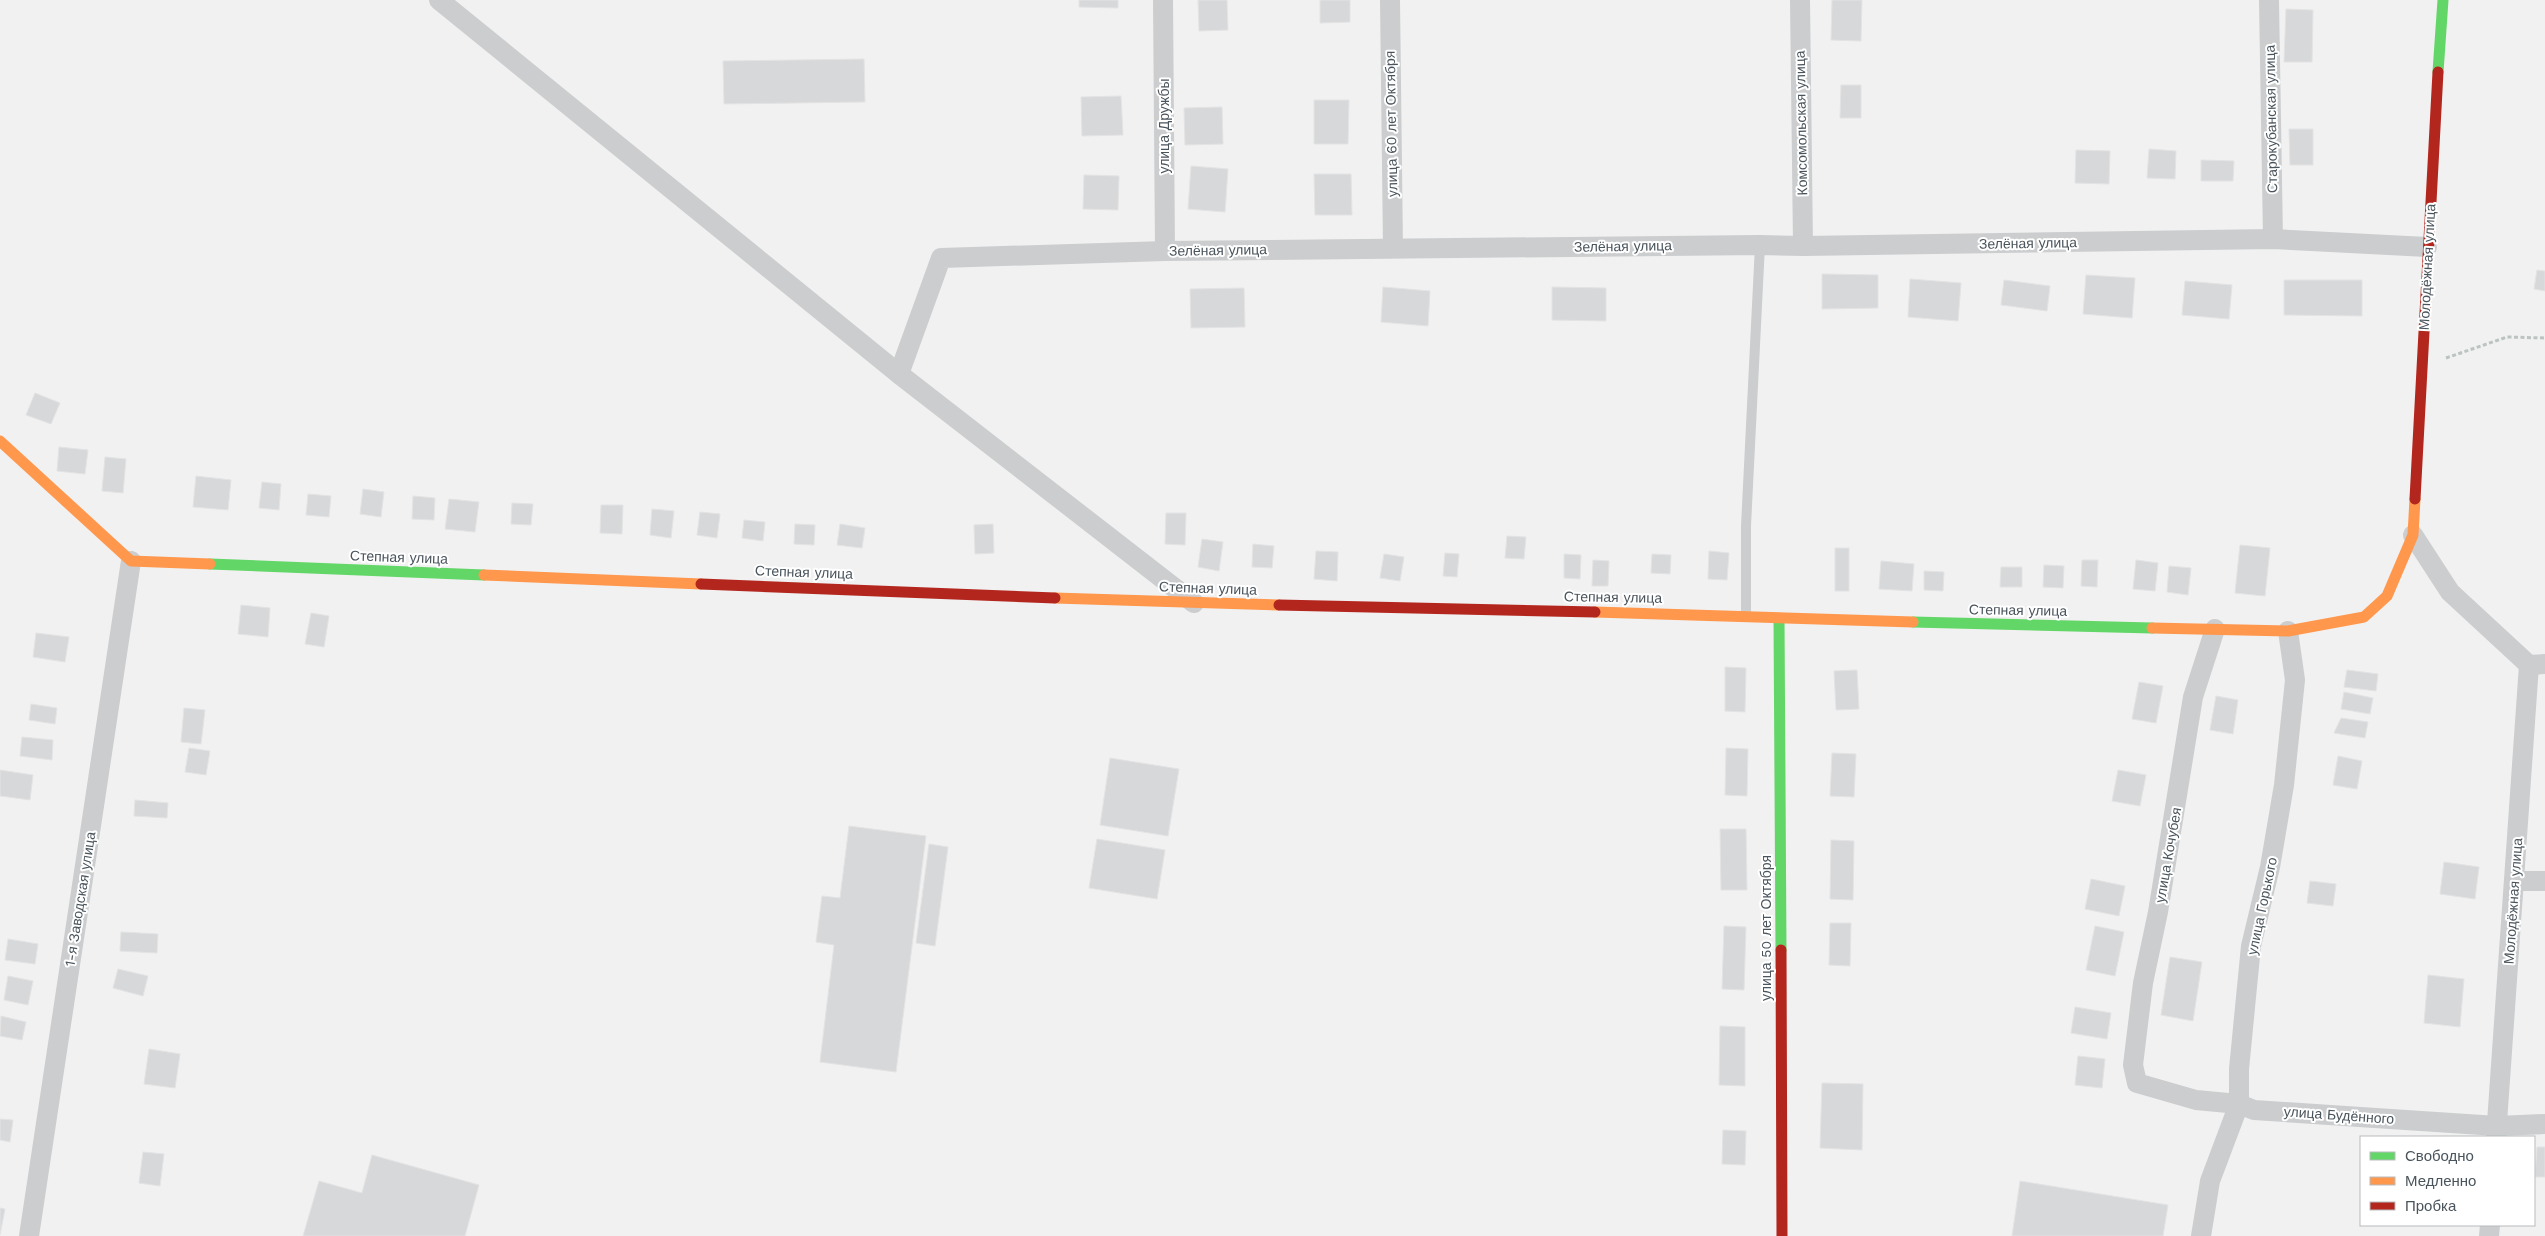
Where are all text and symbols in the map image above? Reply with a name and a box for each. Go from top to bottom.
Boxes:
street label: Старокубанская улица [2262,44,2280,193]
street label: Комсомольская улица [1792,50,1810,196]
street label: улица 60 лет Октября [1382,51,1400,197]
street label: улица Дружбы [1156,78,1172,174]
street label: Молодёжная улица [2416,203,2438,331]
street label: Зелёная улица [1979,234,2077,252]
street label: Зелёная улица [1574,237,1672,255]
street label: Зелёная улица [1169,241,1267,259]
street label: Степная улица [350,547,449,567]
street label: Степная улица [755,562,854,582]
street label: Степная улица [1159,578,1258,598]
street label: Степная улица [1564,588,1662,606]
street label: Степная улица [1969,601,2067,619]
street label: улица Кочубея [2152,806,2184,904]
street label: 1-я Заводская улица [61,830,99,968]
street label: Молодёжная улица [2501,837,2525,965]
street label: улица 50 лет Октября [1758,855,1774,1001]
street label: улица Горького [2244,856,2280,956]
street label: улица Будённого [2283,1103,2395,1127]
legend [2360,1136,2535,1226]
text: Свободно [2405,1147,2474,1165]
text: Медленно [2405,1172,2476,1190]
text: Пробка [2405,1197,2457,1215]

